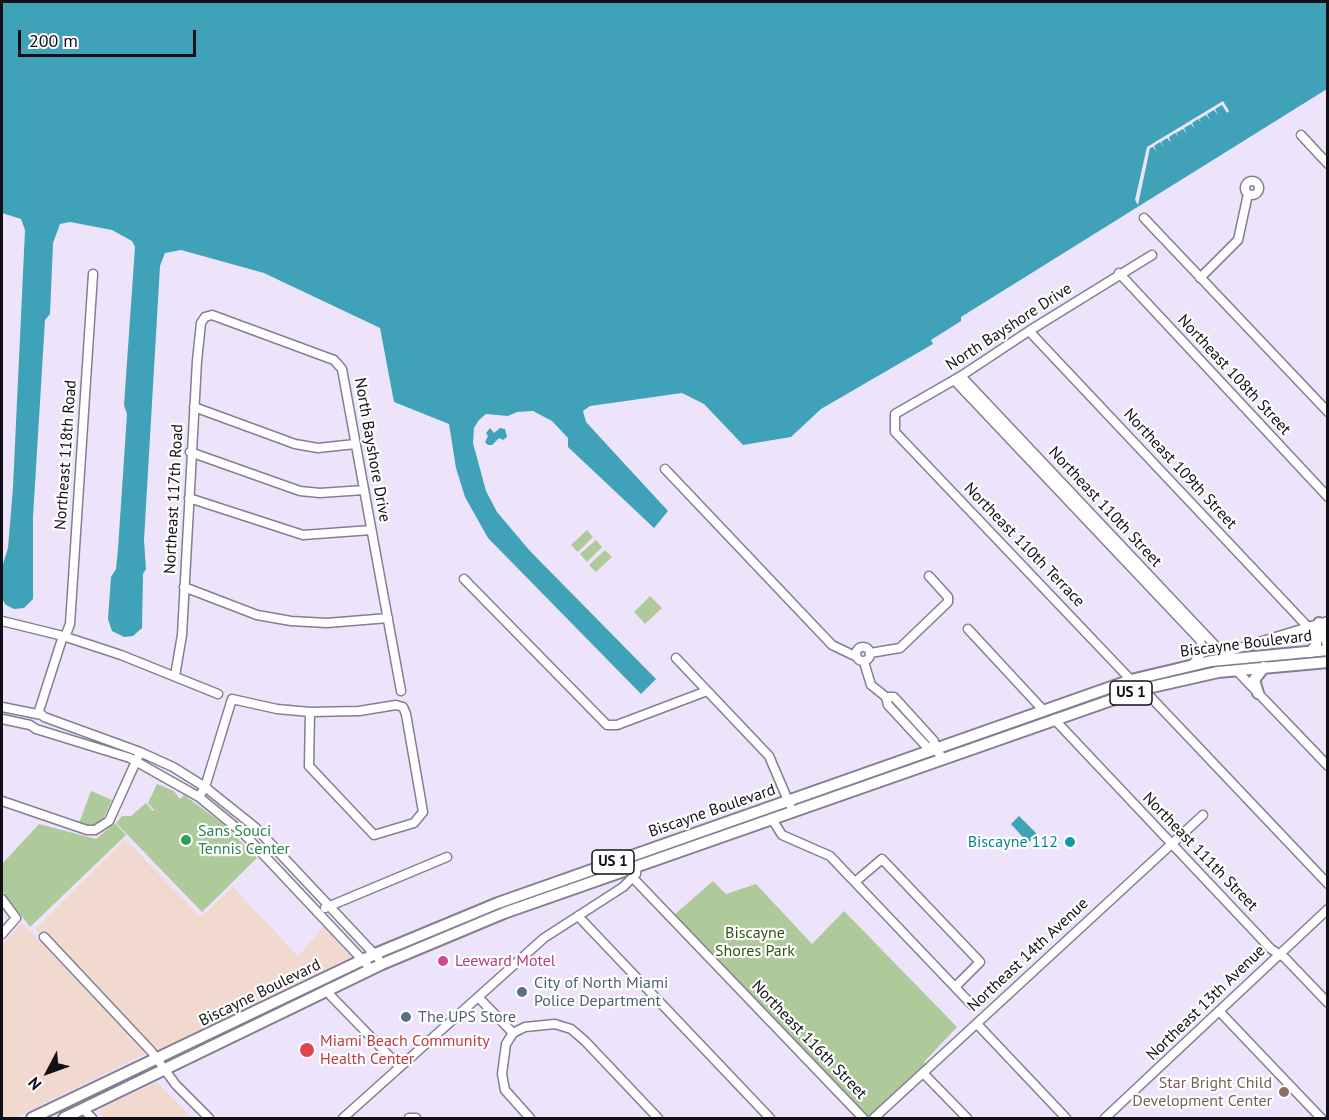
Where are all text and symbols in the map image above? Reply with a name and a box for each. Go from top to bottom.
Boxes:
scale bar [21,18,200,56]
text: 200 m [29,29,78,52]
street label: North Bayshore Drive [942,279,1076,375]
street label: Northeast 108th Street [1173,311,1295,439]
street label: North Bayshore Drive [350,376,394,524]
street label: Northeast 118th Road [51,379,81,531]
street label: Northeast 109th Street [1119,405,1241,533]
street label: Northeast 117th Road [160,424,188,574]
street label: Northeast 110th Street [1044,443,1166,571]
street label: Northeast 110th Terrace [960,479,1088,611]
street label: Biscayne Boulevard [1179,626,1313,662]
road number: US 1 [1110,681,1152,705]
street label: Biscayne Boulevard [646,780,778,842]
street label: Northeast 111th Street [1138,789,1262,915]
place label: Sans Souci Tennis Center [198,821,290,859]
place label: Biscayne 112 [968,832,1058,852]
marker: Sans Souci Tennis Center [179,833,193,847]
marker: Biscayne 112 [1063,835,1077,849]
road number: US 1 [592,850,634,874]
street label: Northeast 14th Avenue [964,894,1092,1016]
park label: Biscayne Shores Park [715,923,795,961]
street label: Northeast 13th Avenue [1143,941,1269,1065]
place label: Leeward Motel [455,951,556,971]
marker: Leeward Motel [436,954,450,968]
street label: Biscayne Boulevard [196,955,324,1031]
place label: City of North Miami Police Department [534,973,668,1011]
street label: Northeast 116th Street [747,977,871,1103]
marker: City of North Miami Police Department [515,985,529,999]
place label: The UPS Store [418,1007,516,1027]
marker: The UPS Store [399,1010,413,1024]
place label: Miami Beach Community Health Center [320,1031,490,1069]
marker: Miami Beach Community Health Center [298,1041,316,1059]
north arrow [18,1042,78,1102]
text: N [23,1073,45,1094]
place label: Star Bright Child Development Center [1132,1073,1272,1111]
marker: Star Bright Child Development Center [1277,1085,1291,1099]

